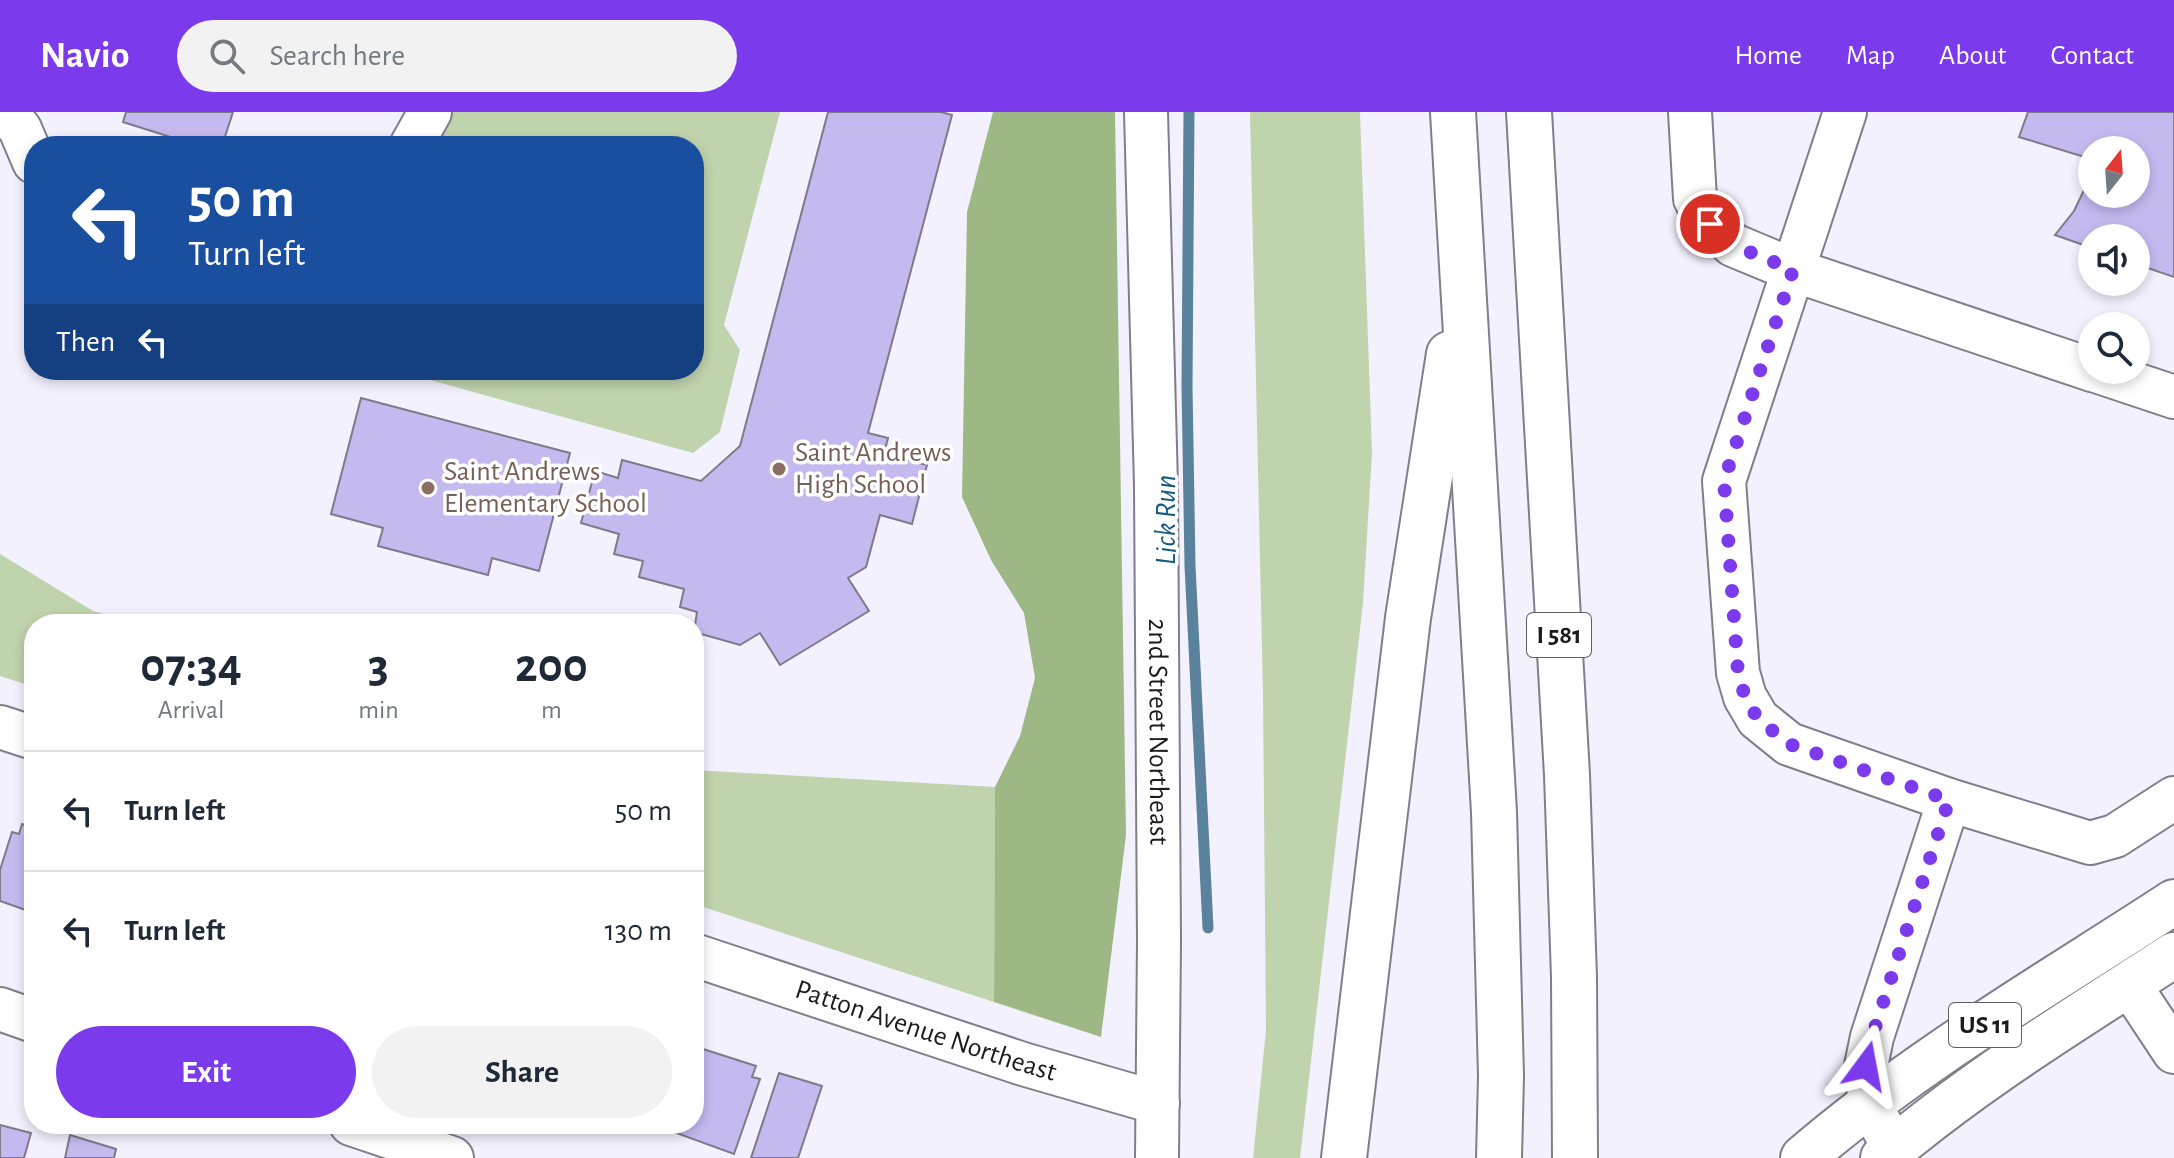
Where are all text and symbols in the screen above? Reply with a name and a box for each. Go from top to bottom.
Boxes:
search box [177,20,737,92]
icon: search [205,34,249,78]
text: Navio [40,37,129,75]
text: Search here [269,41,405,71]
text: Home [1735,42,1802,70]
text: Map [1846,42,1895,70]
text: About [1939,42,2007,70]
text: Contact [2051,42,2134,70]
north arrow [2078,136,2150,208]
map controls [2078,136,2150,384]
icon: left [56,168,160,272]
text: 50 m [188,171,295,227]
pin [1676,190,1744,258]
icon: arrive [1688,202,1732,246]
button: sound [2078,224,2150,296]
text: Turn left [188,236,305,272]
button: search [2078,312,2150,384]
icon: left [131,320,175,364]
text: Then [56,327,115,357]
place label: Saint Andrews High School [795,439,951,499]
place label: Saint Andrews Elementary School [444,458,647,518]
marker: Saint Andrews High School [770,460,788,478]
water label: Lick Run [1151,475,1181,565]
marker: Saint Andrews Elementary School [419,479,437,497]
road number: I 581 [1527,613,1591,657]
street label: 2nd Street Northeast [1143,618,1172,845]
text: 07:34 [140,643,242,691]
text: 3 [368,643,389,691]
text: 200 [515,643,588,691]
text: Arrival [158,697,225,723]
text: min [358,697,399,723]
text: m [541,697,562,723]
icon: left [56,789,100,833]
text: Turn left [124,796,225,826]
text: 50 m [615,796,672,826]
icon: left [56,909,100,953]
text: Turn left [124,916,225,946]
text: 130 m [605,916,672,946]
street label: Patton Avenue Northeast [792,976,1059,1087]
road number: US 11 [1949,1003,2021,1047]
position arrow [1824,1024,1908,1108]
button: Exit [56,1026,356,1118]
button: Share [372,1026,672,1118]

